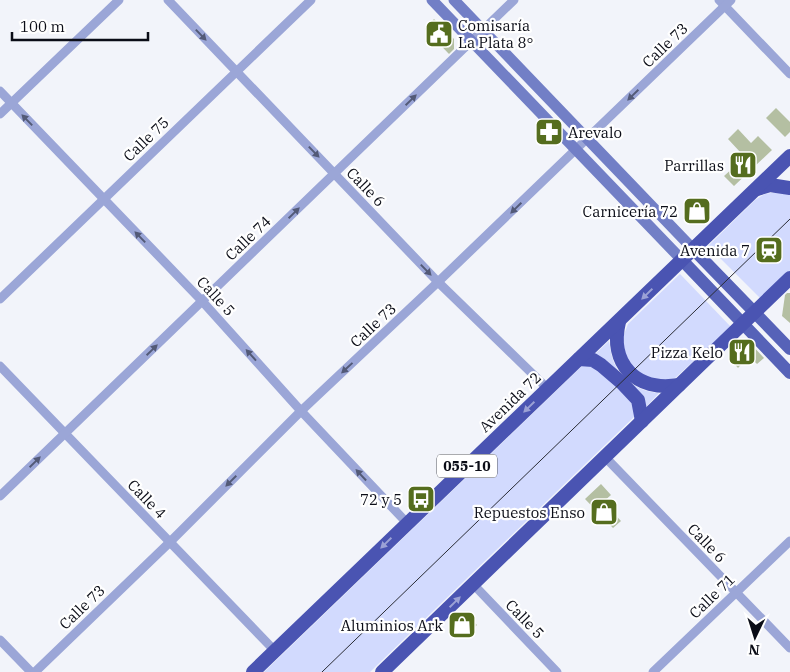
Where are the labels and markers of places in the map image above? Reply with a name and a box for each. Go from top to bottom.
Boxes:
place label: Comisaría La Plata 8° [458,16,533,52]
public building icon: Comisaría La Plata 8° [424,19,454,49]
pharmacy icon: Arevalo [534,117,564,147]
place label: Arevalo [568,123,622,142]
restaurant icon: Parrillas [728,150,758,180]
place label: Parrillas [664,156,724,175]
shop icon: Carnicería 72 [682,196,712,226]
place label: Carnicería 72 [583,202,678,221]
station icon: Avenida 7 [754,235,784,265]
place label: Avenida 7 [680,241,750,260]
restaurant icon: Pizza Kelo [727,337,757,367]
place label: Pizza Kelo [651,343,723,362]
bus stop icon: 72 y 5 [406,484,436,514]
place label: 72 y 5 [360,490,402,509]
shop icon: Repuestos Enso [589,497,619,527]
place label: Repuestos Enso [474,503,585,522]
shop icon: Aluminios Ark [447,610,477,640]
place label: Aluminios Ark [341,616,443,635]

